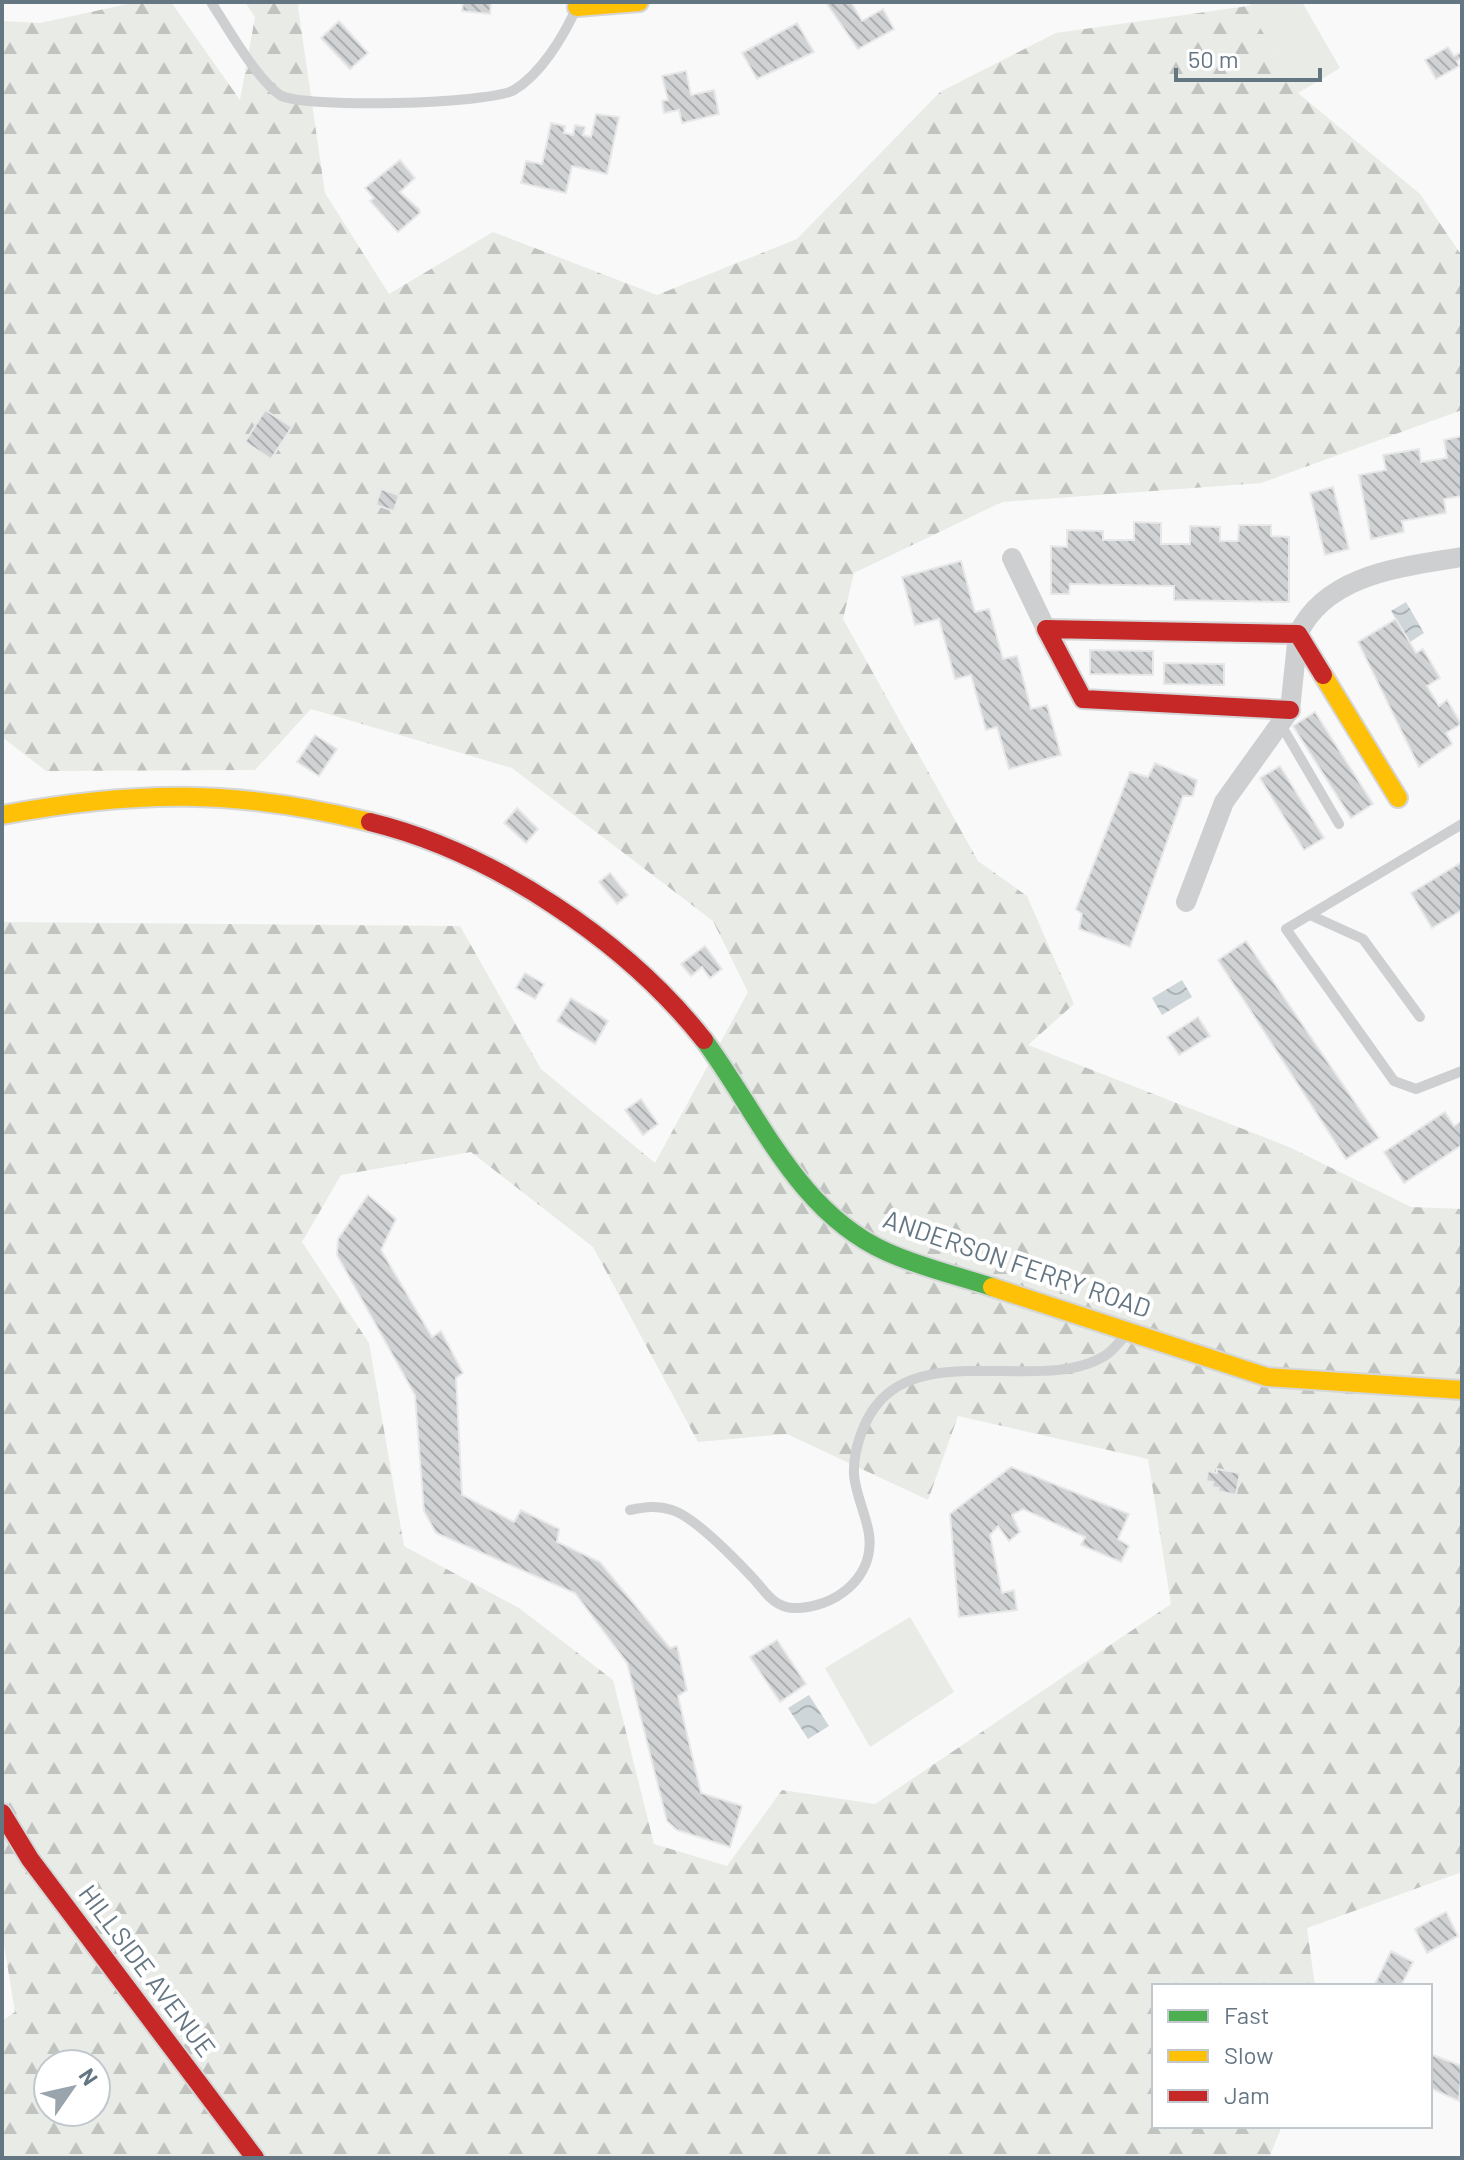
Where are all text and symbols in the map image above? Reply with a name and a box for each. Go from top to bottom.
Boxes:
scale bar [1176,32,1320,82]
text: 50 m [1188,44,1239,73]
street label: ANDERSON FERRY ROAD [880,1202,1155,1323]
street label: HILLSIDE AVENUE [73,1878,223,2062]
legend [1152,1984,1432,2128]
text: Fast [1224,2000,1269,2029]
text: Slow [1224,2040,1273,2069]
north arrow [32,2048,112,2128]
text: N [75,2063,104,2090]
text: Jam [1224,2080,1270,2109]

